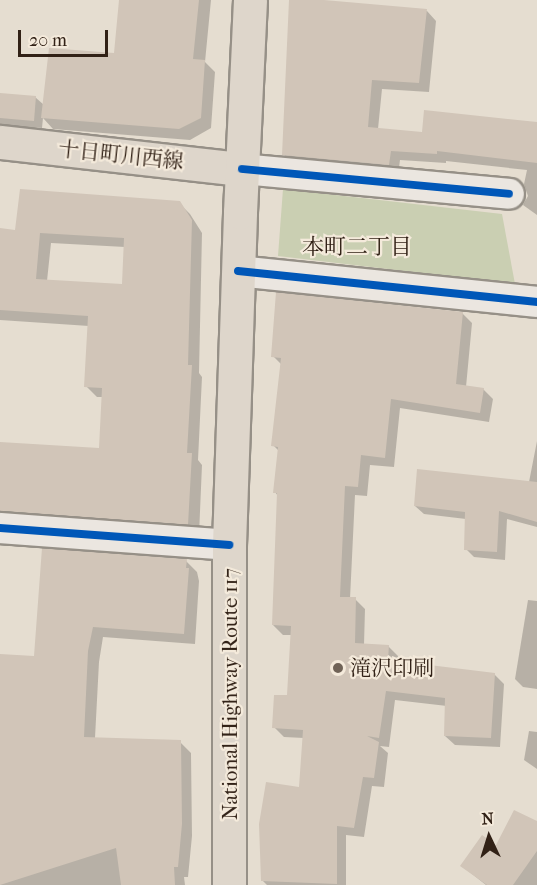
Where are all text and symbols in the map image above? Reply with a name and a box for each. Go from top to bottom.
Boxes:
scale bar [21,18,111,56]
text: 20 m [29,30,67,51]
street label: 十日町川西線 [57,136,185,174]
district label: 本町二丁目 [302,235,412,261]
street label: National Highway Route 117 [217,568,243,820]
place label: 滝沢印刷 [350,655,434,681]
marker: 滝沢印刷 [331,661,345,675]
north arrow [459,807,519,867]
text: N [481,809,494,828]

